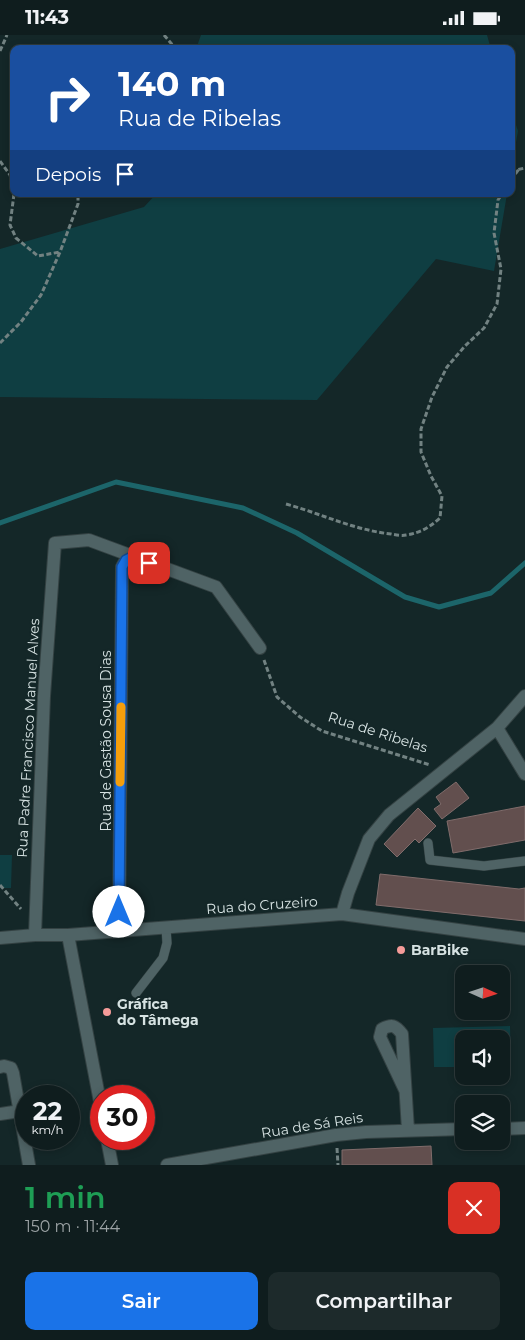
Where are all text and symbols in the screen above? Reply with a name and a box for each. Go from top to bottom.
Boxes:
text: 11:43 [25,6,69,29]
text: 140 m [118,62,226,105]
icon: right [35,65,100,130]
text: Rua de Ribelas [118,105,281,132]
icon: arrive [111,160,139,188]
text: Depois [35,163,101,186]
pin [128,542,170,584]
icon: arrive [135,549,163,577]
street label: Rua Padre Francisco Manuel Alves [13,618,43,858]
street label: Rua de Gastão Sousa Dias [97,650,115,832]
street label: Rua de Ribelas [326,707,430,757]
position arrow [92,885,144,937]
street label: Rua do Cruzeiro [206,892,319,918]
place label: BarBike [411,941,469,959]
marker: BarBike [395,944,407,956]
north arrow [455,965,510,1020]
map controls [455,965,510,1150]
place label: Gráfica do Tâmega [117,995,199,1029]
marker: Gráfica do Tâmega [101,1006,113,1018]
button: sound [455,1030,510,1085]
speed limit sign: 30 [90,1085,155,1150]
button: layers [455,1095,510,1150]
text: 22 [33,1096,62,1126]
street label: Rua de Sá Reis [260,1108,364,1142]
text: km/h [31,1122,64,1137]
text: 1 min [25,1179,106,1216]
button: close [448,1182,500,1234]
text: 150 m · 11:44 [25,1217,120,1236]
button: Sair [25,1272,258,1330]
button: Compartilhar [268,1272,500,1330]

